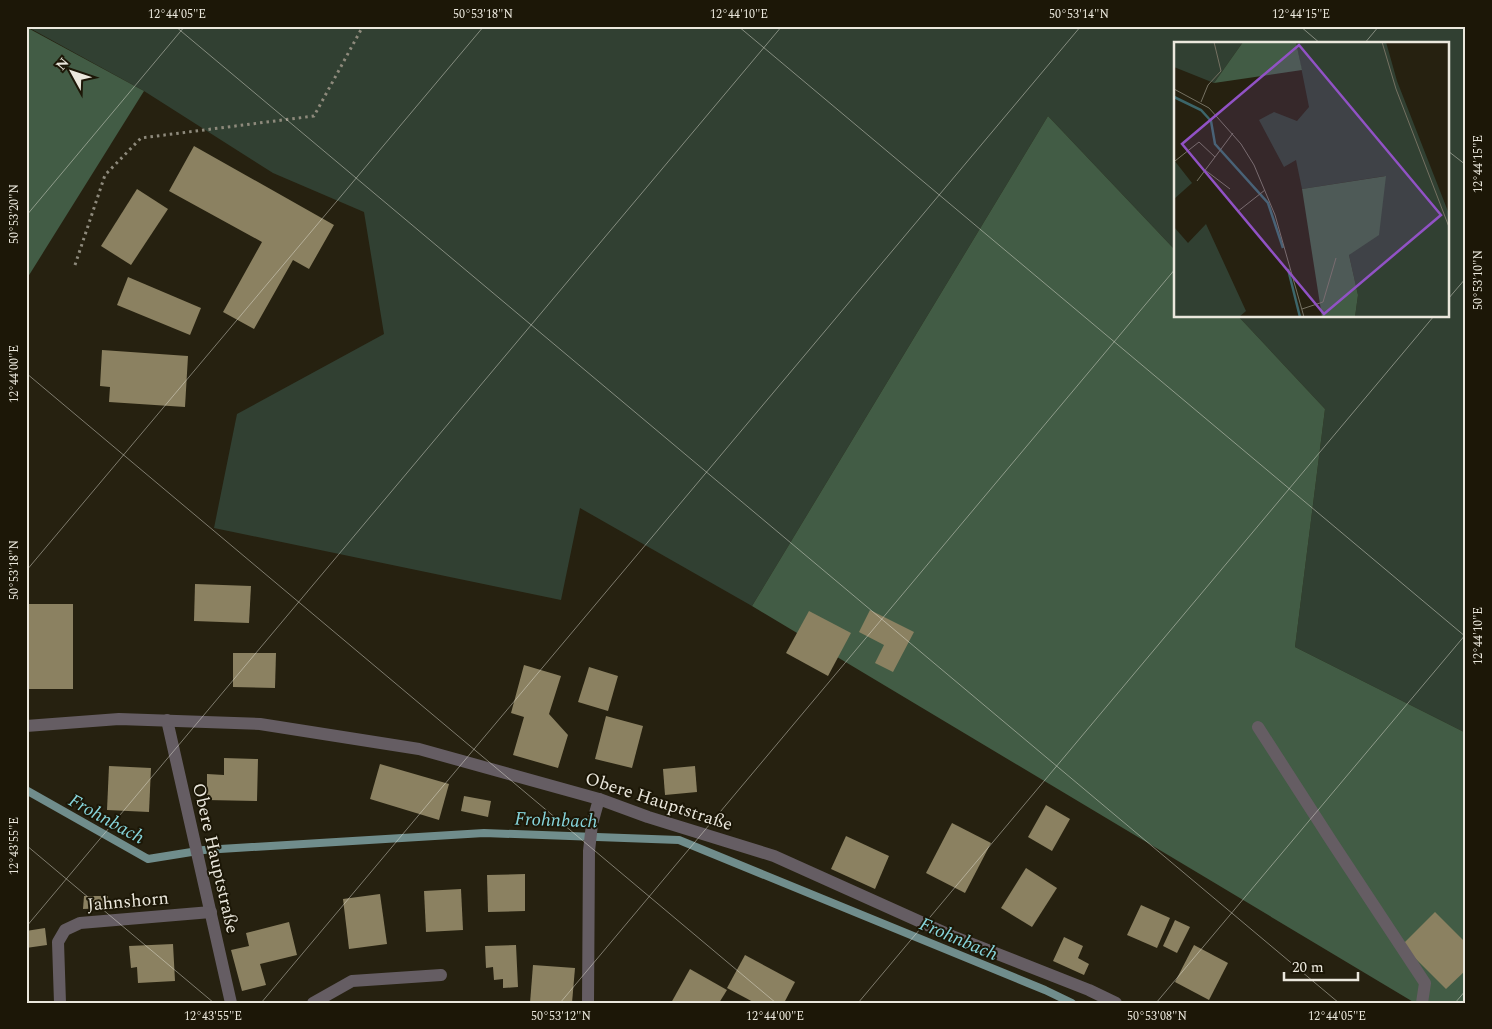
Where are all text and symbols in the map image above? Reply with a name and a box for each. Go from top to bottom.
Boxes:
text: 12°44'05"E [148,5,206,24]
text: 50°53'18"N [453,5,513,24]
text: 12°44'10"E [710,5,768,24]
text: 50°53'14"N [1049,5,1109,24]
text: 12°44'15"E [1272,5,1330,24]
inset map [1174,42,1450,318]
north arrow [48,48,98,98]
text: N [51,53,74,75]
text: 12°44'15"E [1469,135,1488,193]
text: 50°53'20"N [5,184,24,244]
text: 50°53'10"N [1469,250,1488,310]
text: 12°44'00"E [5,345,24,403]
text: 50°53'18"N [5,540,24,600]
text: 12°44'10"E [1469,607,1488,665]
street label: Obere Hauptstraße [582,765,736,838]
street label: Obere Hauptstraße [185,780,246,936]
water label: Frohnbach [63,786,150,852]
water label: Frohnbach [514,805,598,836]
text: 12°43'55"E [5,817,24,875]
street label: Jahnshorn [86,884,170,919]
water label: Frohnbach [914,910,1003,969]
scale bar [1284,949,1358,981]
text: 20 m [1292,956,1324,979]
text: 12°43'55"E [184,1007,242,1026]
text: 50°53'12"N [531,1007,591,1026]
text: 12°44'00"E [746,1007,804,1026]
text: 50°53'08"N [1127,1007,1187,1026]
text: 12°44'05"E [1308,1007,1366,1026]

